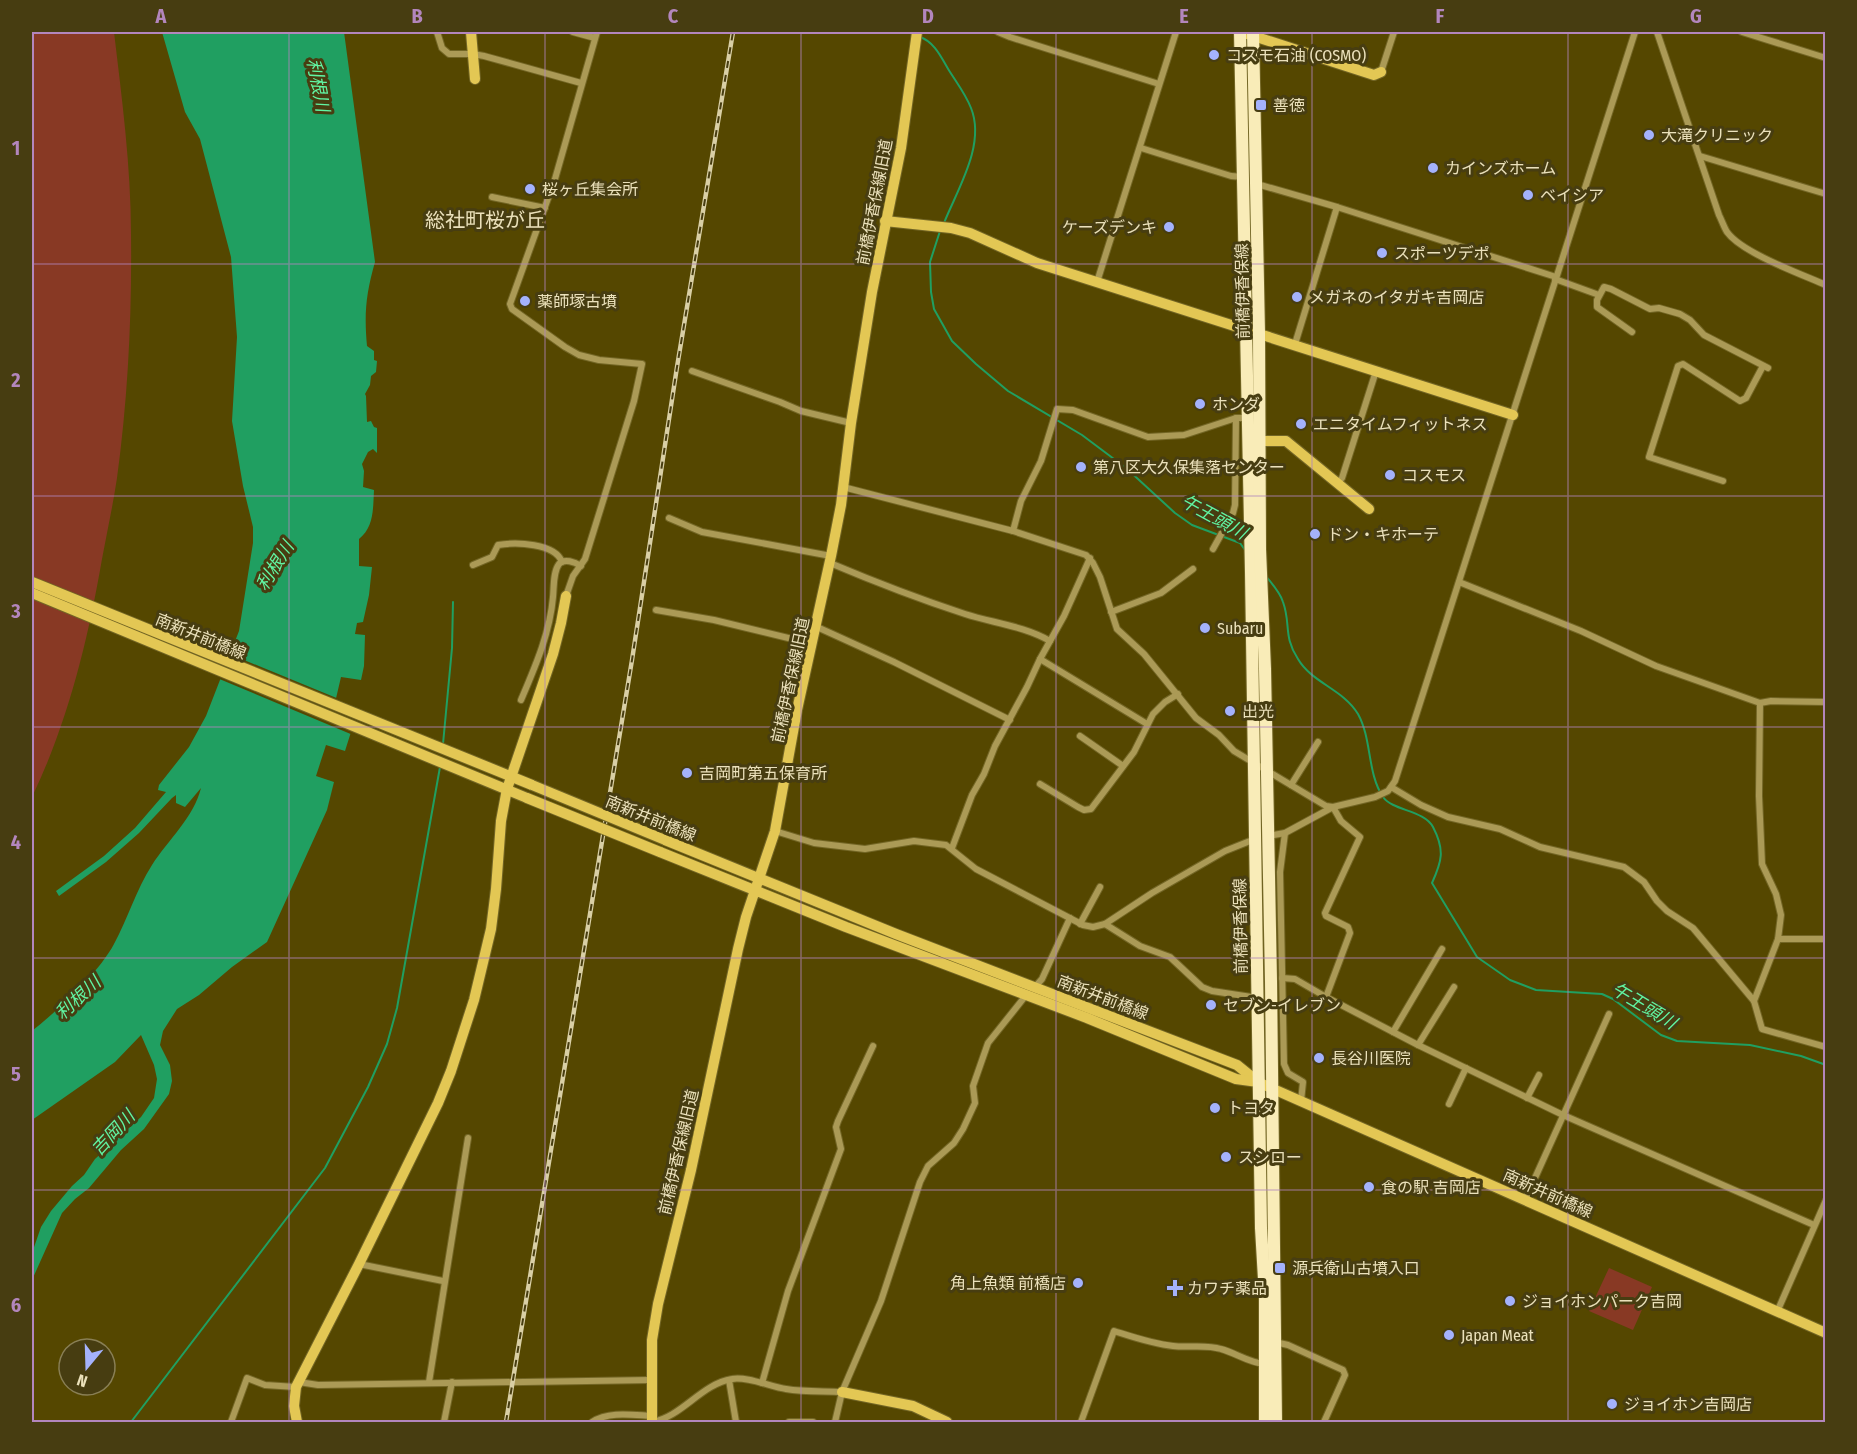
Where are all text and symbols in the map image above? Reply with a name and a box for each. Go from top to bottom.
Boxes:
text: A [155,4,168,28]
text: B [411,4,423,28]
text: C [668,4,679,28]
text: D [922,4,934,28]
text: E [1179,4,1189,28]
text: F [1436,4,1445,28]
text: G [1690,4,1702,28]
place label: コスモ石油 (COSMO) [1226,46,1366,65]
marker: コスモ石油 (COSMO) [1207,48,1221,62]
water label: 利根川 [302,56,334,116]
place label: 善徳 [1273,96,1305,115]
marker: 善徳 [1254,98,1268,112]
place label: 大滝クリニック [1661,126,1773,145]
marker: 大滝クリニック [1642,128,1656,142]
text: 1 [12,136,20,160]
street label: 前橋伊香保線旧道 [853,137,896,267]
place label: カインズホーム [1445,159,1556,178]
marker: カインズホーム [1426,161,1440,175]
place label: 桜ヶ丘集会所 [542,180,638,199]
marker: 桜ヶ丘集会所 [523,182,537,196]
place label: ベイシア [1540,186,1604,205]
marker: ベイシア [1521,188,1535,202]
district label: 総社町桜が丘 [425,208,545,232]
place label: ケーズデンキ [1062,218,1157,237]
marker: ケーズデンキ [1162,220,1176,234]
street label: 前橋伊香保線 [1232,243,1253,339]
place label: スポーツデポ [1394,244,1490,263]
marker: スポーツデポ [1375,246,1389,260]
place label: メガネのイタガキ吉岡店 [1309,288,1484,307]
marker: メガネのイタガキ吉岡店 [1290,290,1304,304]
place label: 薬師塚古墳 [537,292,617,311]
marker: 薬師塚古墳 [518,294,532,308]
text: 2 [10,368,21,392]
place label: ホンダ [1212,395,1260,414]
marker: ホンダ [1193,397,1207,411]
place label: エニタイムフィットネス [1313,415,1487,434]
marker: エニタイムフィットネス [1294,417,1308,431]
place label: 第八区大久保集落センター [1093,458,1285,477]
marker: 第八区大久保集落センター [1074,460,1088,474]
place label: コスモス [1402,466,1466,485]
marker: コスモス [1383,468,1397,482]
water label: 午王頭川 [1177,490,1253,545]
place label: ドン・キホーテ [1327,525,1439,544]
marker: ドン・キホーテ [1308,527,1322,541]
water label: 利根川 [251,536,300,595]
text: 3 [10,599,21,623]
street label: 南新井前橋線 [153,610,249,663]
street label: 前橋伊香保線旧道 [768,616,813,745]
place label: Subaru [1217,619,1263,638]
marker: Subaru [1198,621,1212,635]
place label: 出光 [1242,702,1274,721]
marker: 出光 [1223,704,1237,718]
place label: 吉岡町第五保育所 [699,764,827,783]
marker: 吉岡町第五保育所 [680,766,694,780]
street label: 南新井前橋線 [603,792,699,845]
text: 4 [11,830,21,854]
street label: 前橋伊香保線 [1230,878,1251,974]
water label: 利根川 [51,970,107,1024]
street label: 南新井前橋線 [1055,971,1151,1024]
water label: 午王頭川 [1607,978,1682,1035]
place label: セブン-イレブン [1223,996,1341,1015]
marker: セブン-イレブン [1204,998,1218,1012]
place label: 長谷川医院 [1331,1049,1411,1068]
marker: 長谷川医院 [1312,1051,1326,1065]
text: 5 [11,1062,21,1086]
street label: 前橋伊香保線旧道 [655,1088,702,1217]
place label: トヨタ [1227,1099,1275,1118]
marker: トヨタ [1208,1101,1222,1115]
water label: 吉岡川 [87,1104,141,1160]
place label: スシロー [1238,1148,1302,1167]
marker: スシロー [1219,1150,1233,1164]
street label: 南新井前橋線 [1500,1165,1596,1222]
place label: 食の駅 吉岡店 [1381,1178,1481,1197]
marker: 食の駅 吉岡店 [1362,1180,1376,1194]
place label: 源兵衛山古墳入口 [1292,1259,1420,1278]
marker: 源兵衛山古墳入口 [1273,1261,1287,1275]
place label: 角上魚類 前橋店 [950,1274,1066,1293]
marker: 角上魚類 前橋店 [1071,1276,1085,1290]
place label: カワチ薬品 [1187,1279,1267,1298]
marker: カワチ薬品 [1168,1281,1182,1295]
place label: ジョイホンパーク吉岡 [1522,1292,1682,1311]
text: 6 [11,1293,21,1317]
marker: ジョイホンパーク吉岡 [1503,1294,1517,1308]
place label: Japan Meat [1461,1326,1535,1345]
marker: Japan Meat [1442,1328,1456,1342]
north arrow [57,1337,117,1397]
text: N [75,1370,90,1391]
place label: ジョイホン吉岡店 [1624,1395,1752,1414]
marker: ジョイホン吉岡店 [1605,1397,1619,1411]

